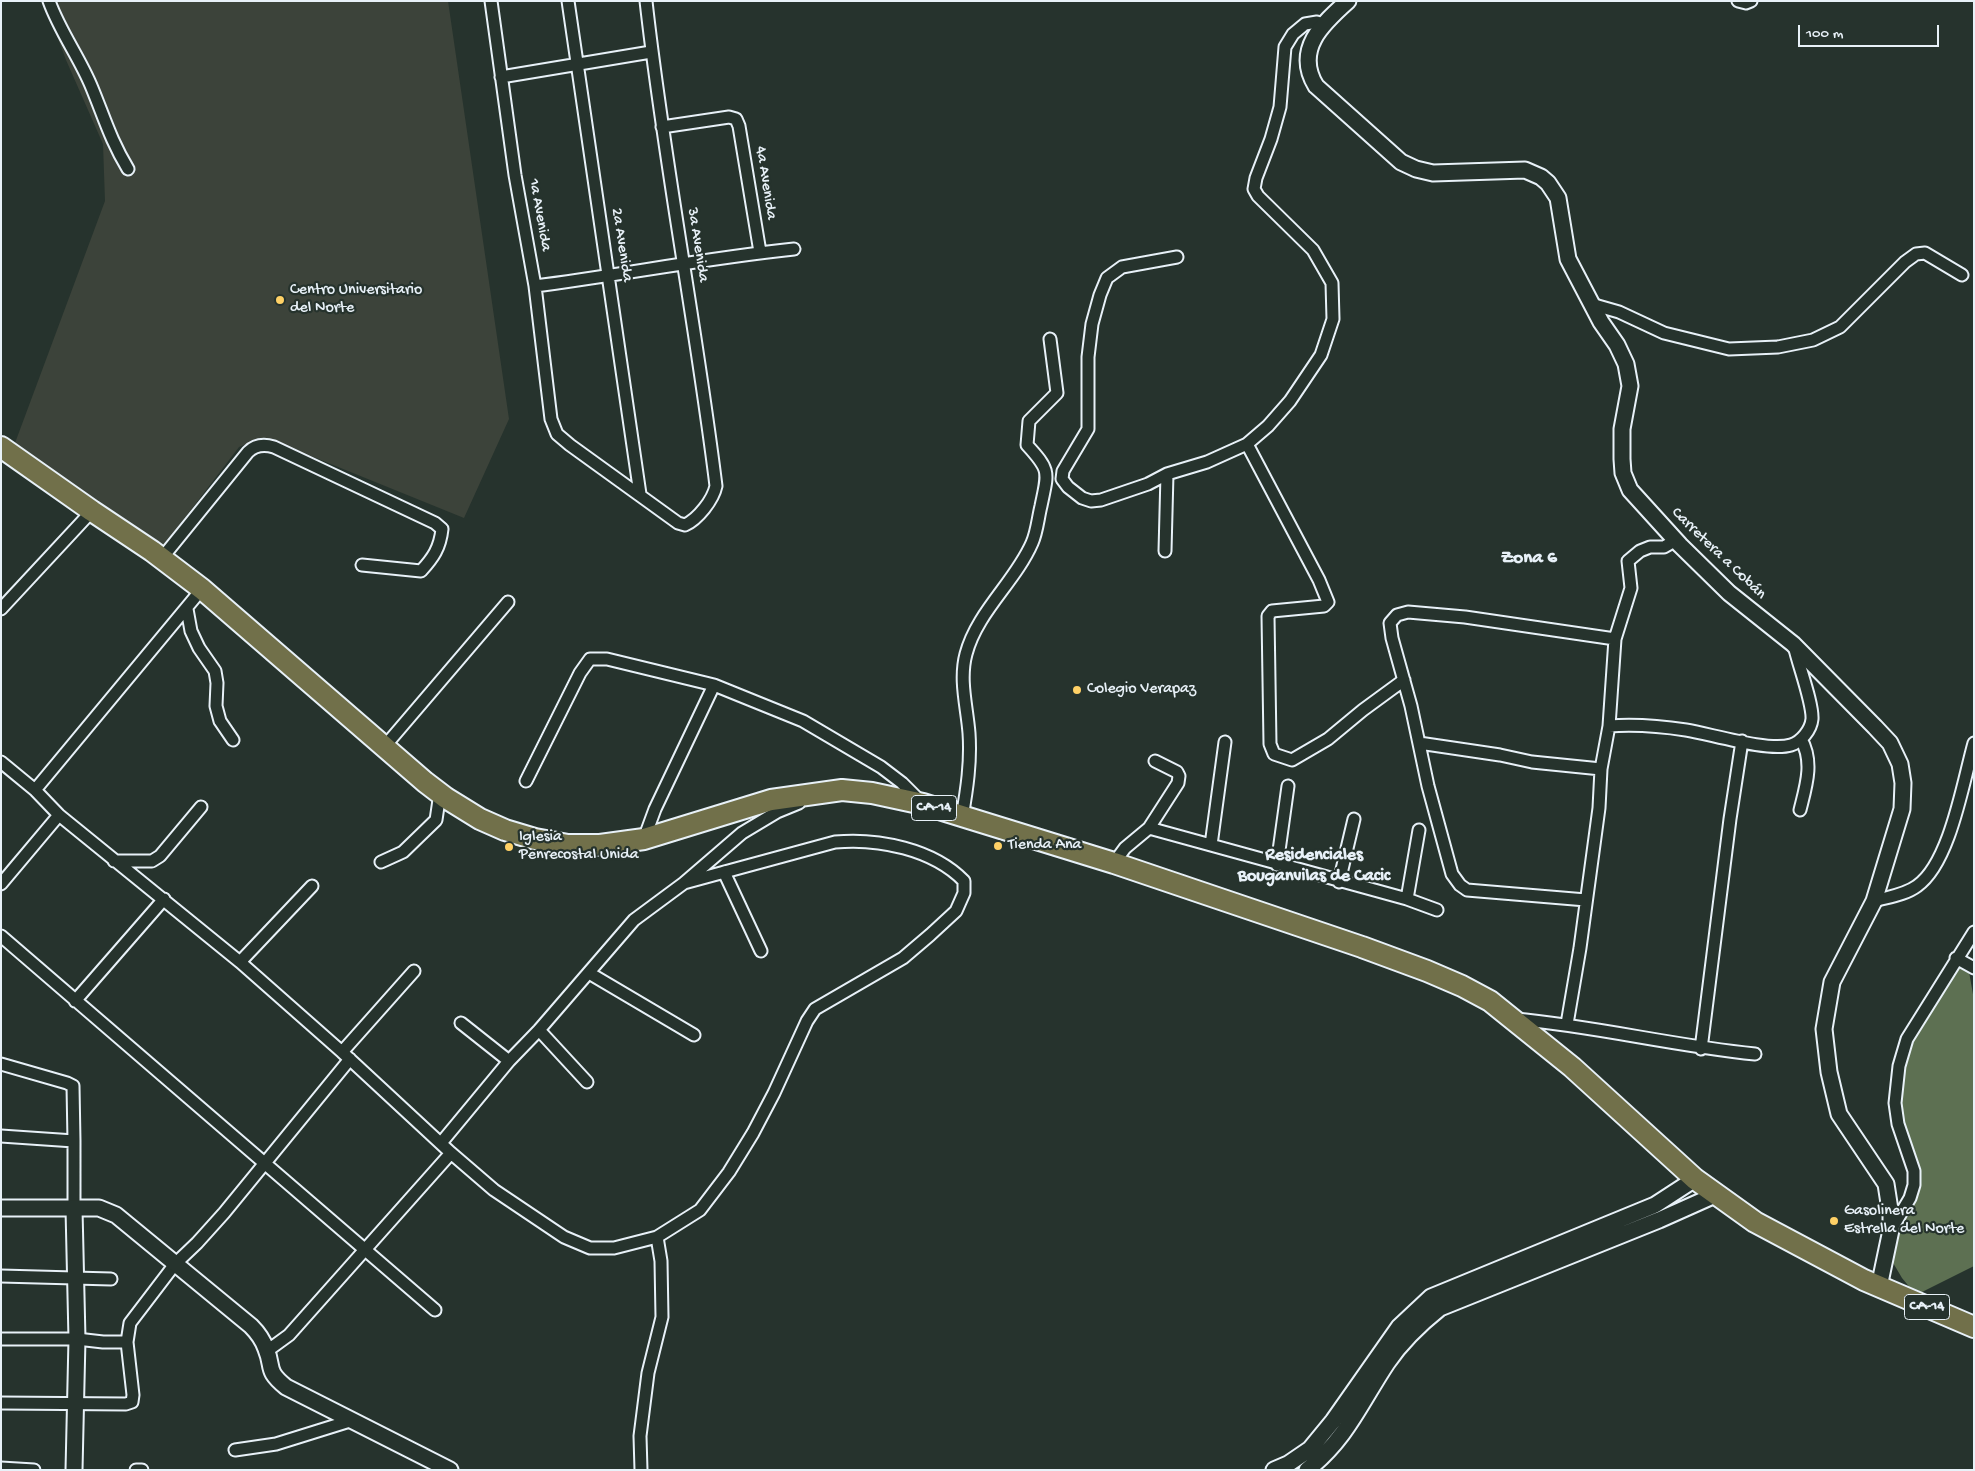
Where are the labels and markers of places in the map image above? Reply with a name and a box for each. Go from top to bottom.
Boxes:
place label: Centro Universitario del Norte [290,281,422,319]
marker: Centro Universitario del Norte [274,294,286,306]
place label: Colegio Verapaz [1087,680,1196,700]
marker: Colegio Verapaz [1071,684,1083,696]
place label: Iglesia Penrecostal Unida [519,828,639,866]
place label: Tienda Ana [1008,836,1081,856]
marker: Tienda Ana [992,840,1004,852]
marker: Iglesia Penrecostal Unida [503,841,515,853]
place label: Gasolinera Estrella del Norte [1844,1202,1964,1240]
marker: Gasolinera Estrella del Norte [1828,1215,1840,1227]

